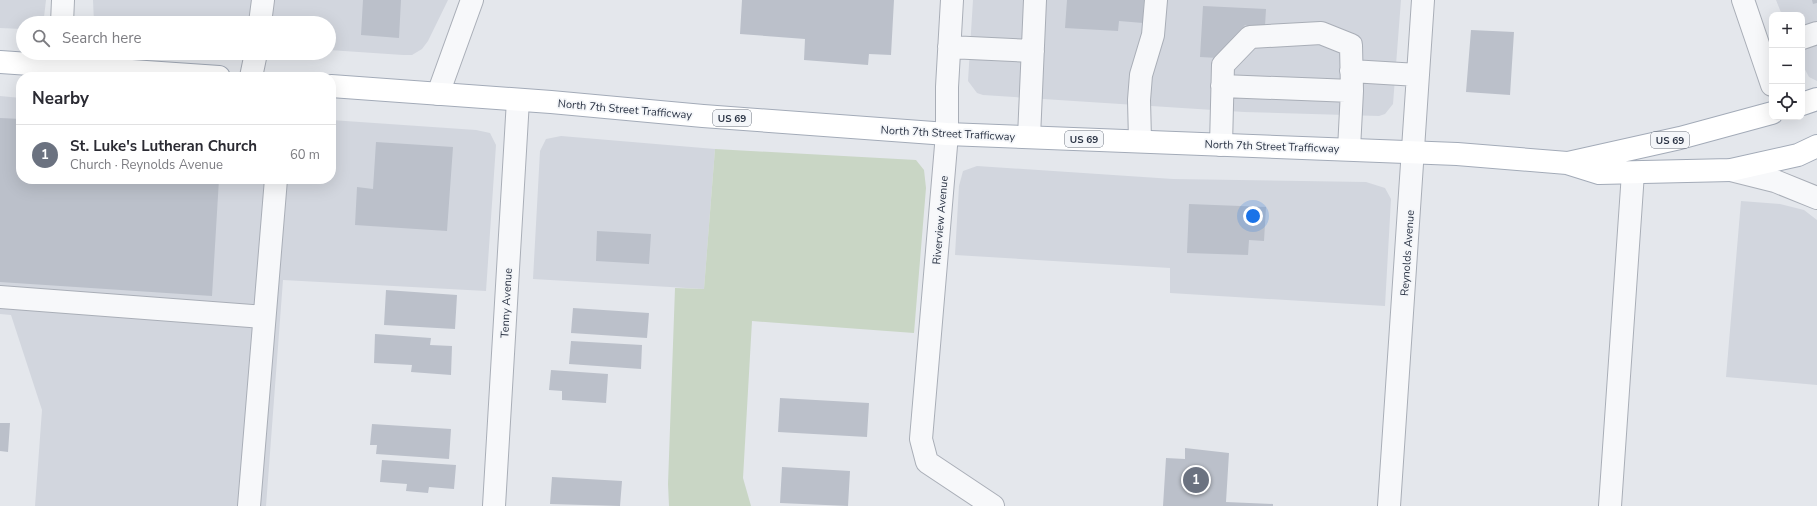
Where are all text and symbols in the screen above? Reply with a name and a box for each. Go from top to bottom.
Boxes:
map controls [1769,12,1805,120]
button: + [1769,12,1805,48]
search box [16,16,336,60]
icon: search [30,27,52,49]
text: Search here [62,28,142,48]
button: − [1769,48,1805,84]
button: locate [1769,84,1805,120]
text: Nearby [32,87,89,110]
street label: North 7th Street Trafficway [557,96,693,123]
road number: US 69 [713,110,751,126]
street label: North 7th Street Trafficway [880,122,1016,145]
road number: US 69 [1065,131,1103,147]
road number: US 69 [1651,132,1689,148]
text: St. Luke's Lutheran Church [70,136,257,156]
street label: North 7th Street Trafficway [1204,137,1340,156]
text: 1 [41,146,49,164]
text: 60 m [290,146,320,164]
text: Church · Reynolds Avenue [70,156,223,174]
street label: Riverview Avenue [929,175,952,265]
your location [1243,206,1263,226]
street label: Reynolds Avenue [1397,209,1418,297]
street label: Tenny Avenue [497,268,516,338]
pin: 1 [1183,465,1209,495]

